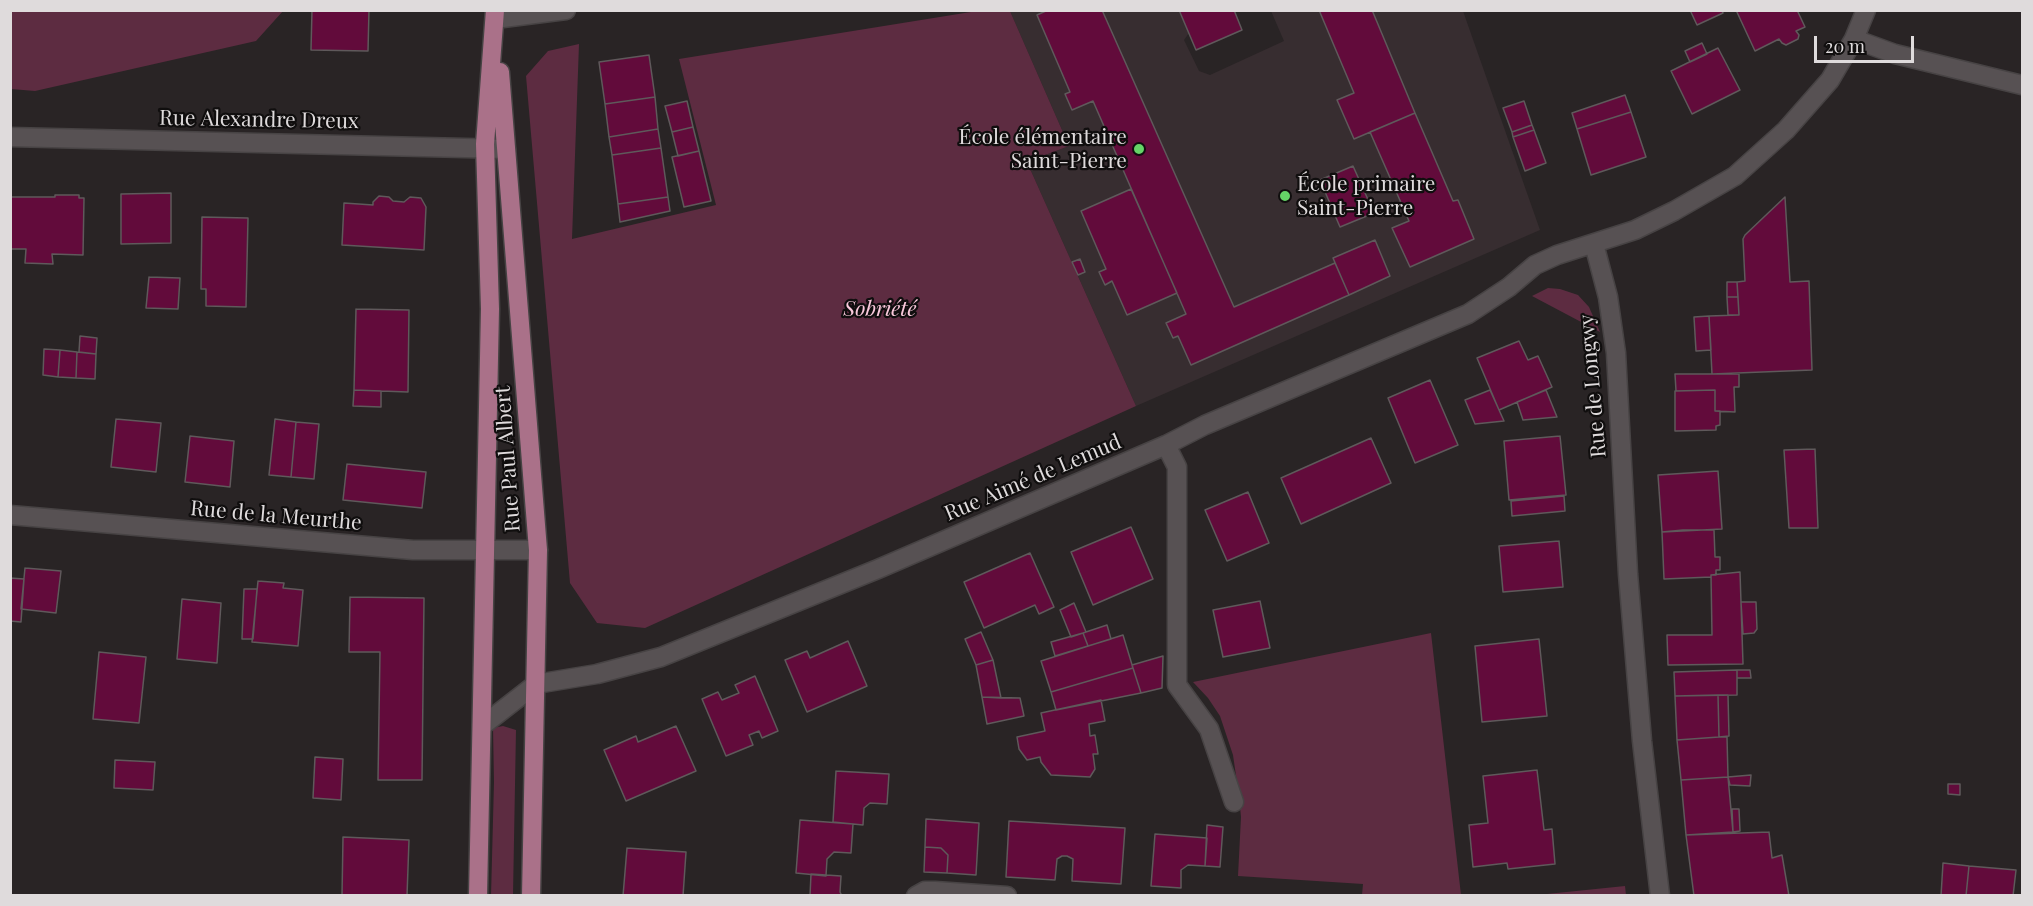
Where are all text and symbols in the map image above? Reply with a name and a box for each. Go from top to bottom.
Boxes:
scale bar [1817,24,1918,62]
text: 20 m [1825,34,1865,58]
street label: Rue Alexandre Dreux [159,106,359,134]
place label: École élémentaire Saint-Pierre [959,124,1127,174]
marker: École élémentaire Saint-Pierre [1132,142,1146,156]
place label: École primaire Saint-Pierre [1297,171,1435,221]
marker: École primaire Saint-Pierre [1278,189,1292,203]
park label: Sobriété [844,296,916,322]
street label: Rue de Longwy [1574,313,1612,459]
street label: Rue Paul Albert [490,385,526,533]
street label: Rue Aimé de Lemud [941,429,1125,527]
street label: Rue de la Meurthe [189,496,363,536]

